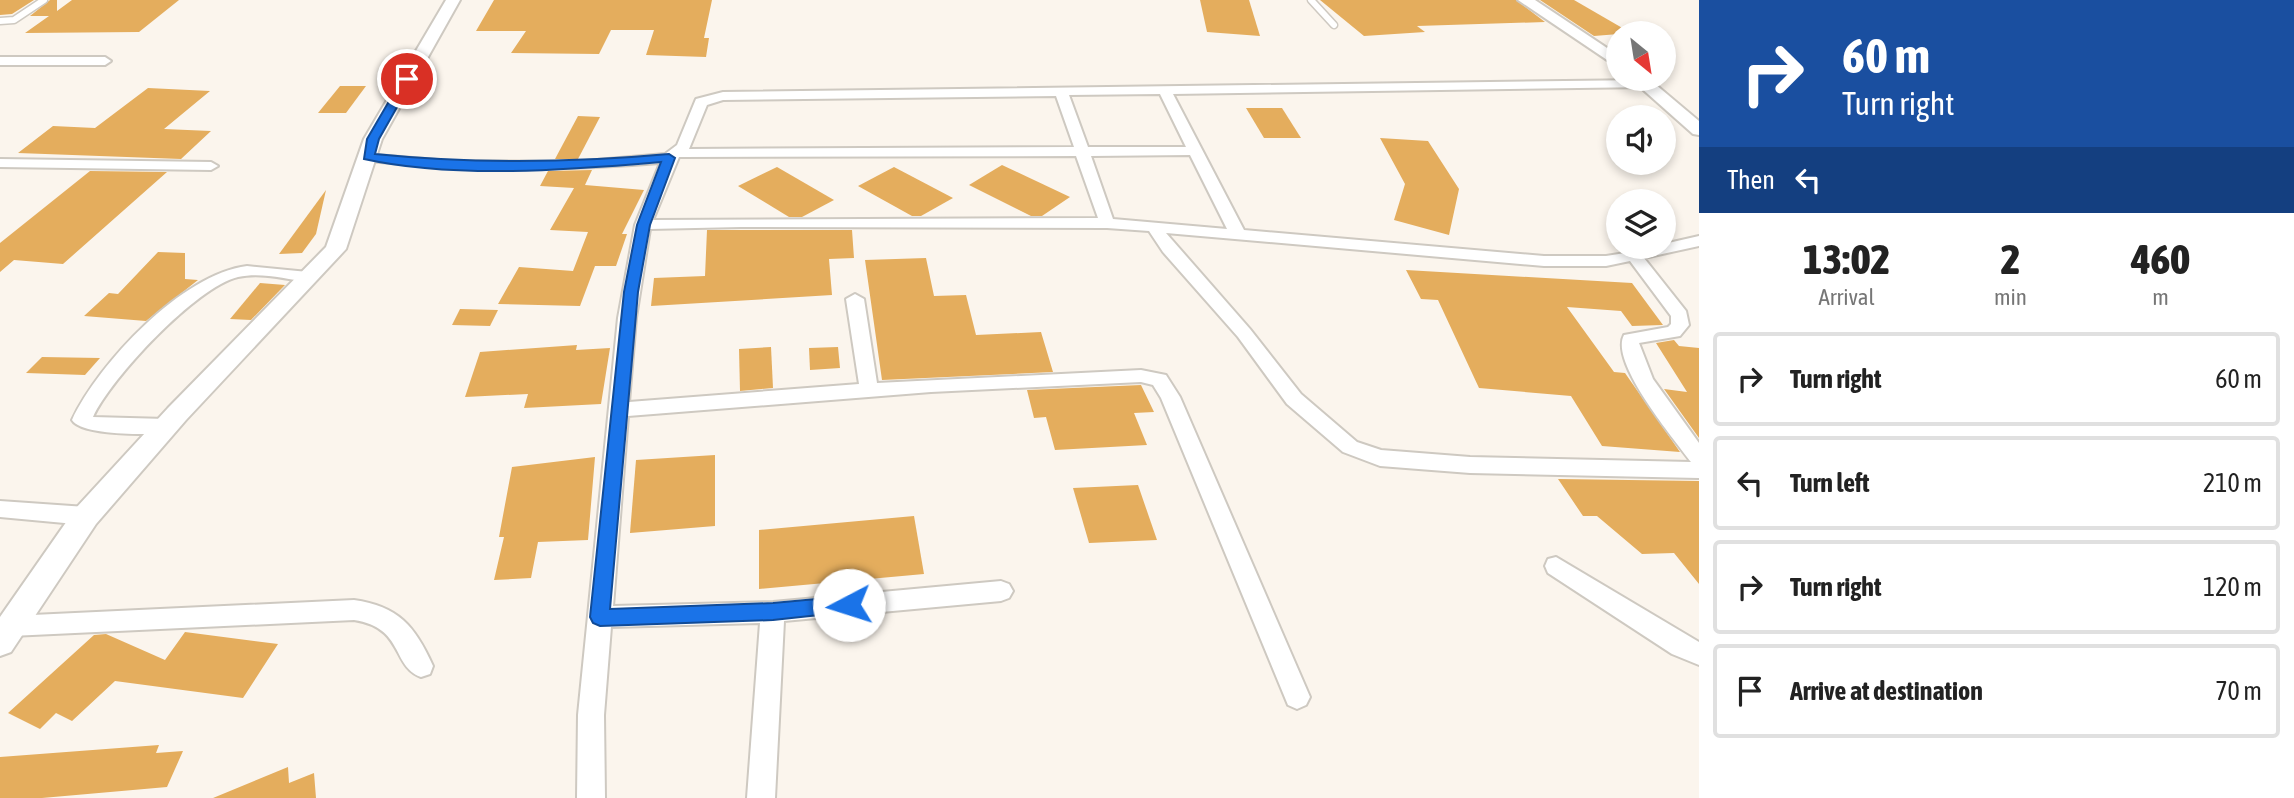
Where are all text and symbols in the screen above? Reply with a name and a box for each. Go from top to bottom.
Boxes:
north arrow [1606,21,1676,91]
map controls [1606,21,1676,259]
text: 60 m [1842,27,1930,83]
icon: right [1727,28,1818,119]
pin [377,49,437,109]
icon: arrive [388,60,426,98]
text: Turn right [1842,85,1955,122]
button: sound [1606,105,1676,175]
icon: left [1789,161,1827,199]
text: Then [1727,165,1775,195]
button: layers [1606,189,1676,259]
text: 13:02 [1803,235,1890,283]
text: 2 [2001,235,2020,283]
text: 460 [2131,235,2190,283]
text: Arrival [1818,284,1875,310]
text: min [1994,284,2027,310]
text: m [2152,284,2169,310]
icon: right [1731,360,1769,398]
text: Turn right [1790,364,1881,394]
text: 60 m [2215,364,2262,394]
icon: left [1731,464,1769,502]
text: Turn left [1790,468,1870,498]
text: 210 m [2203,468,2262,498]
position arrow [812,568,886,642]
icon: right [1731,568,1769,606]
text: Turn right [1790,572,1881,602]
text: 120 m [2203,572,2262,602]
icon: arrive [1731,672,1769,710]
text: Arrive at destination [1790,676,1983,706]
text: 70 m [2215,676,2262,706]

